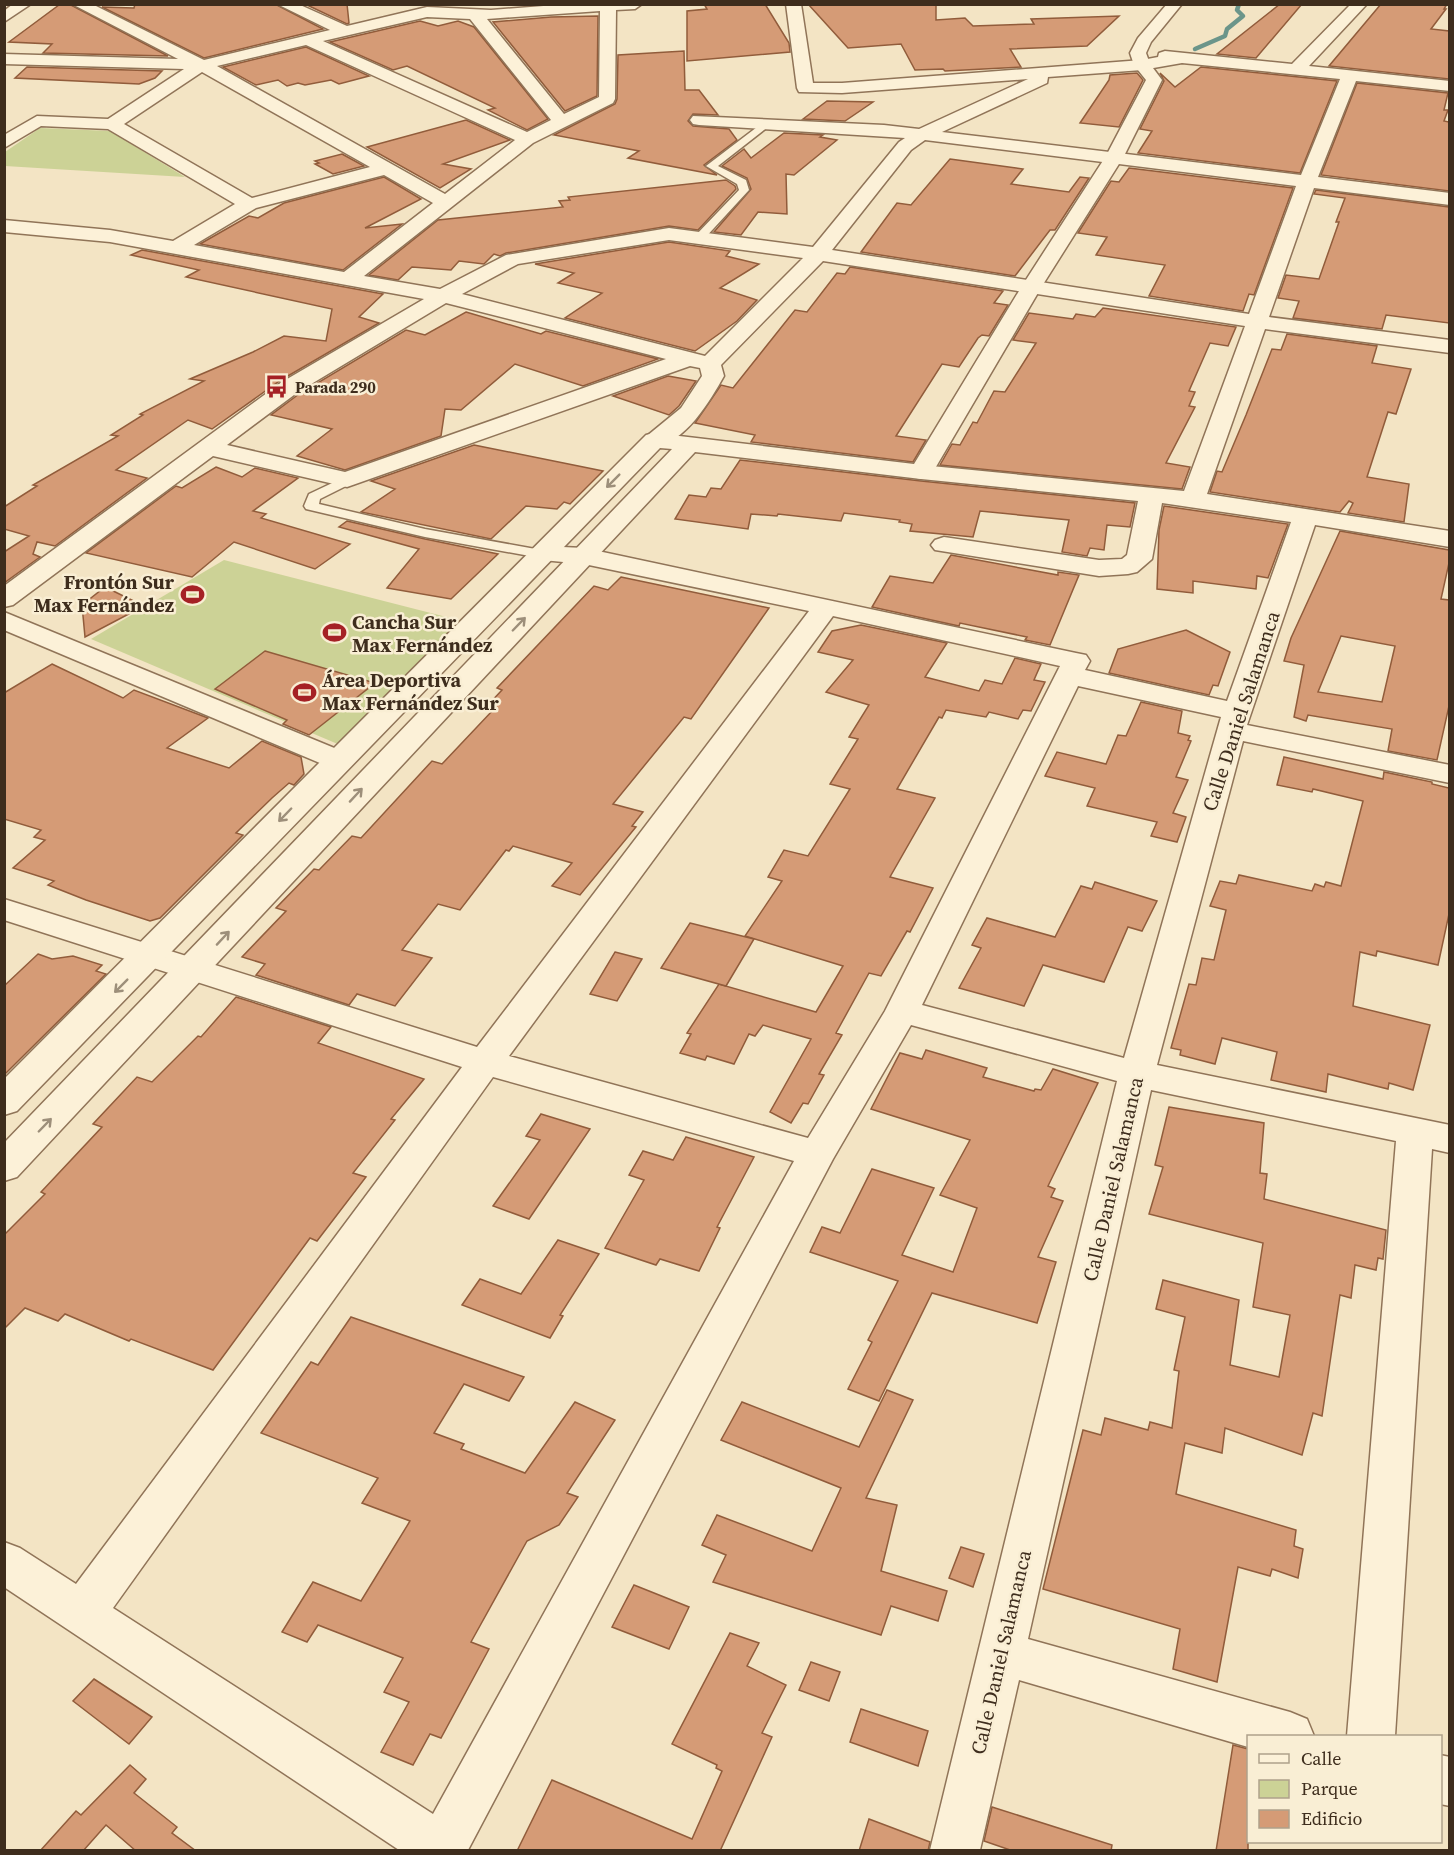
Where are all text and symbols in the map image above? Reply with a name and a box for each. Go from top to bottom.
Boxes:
bus stop icon: Parada 290 [264,374,290,400]
place label: Parada 290 [295,376,376,398]
one-way arrow [606,474,621,489]
place label: Frontón Sur Max Fernández [34,568,175,619]
sports icon: Frontón Sur Max Fernández [179,581,205,607]
street label: Calle Daniel Salamanca [1195,607,1287,815]
place label: Cancha Sur Max Fernández [352,608,492,659]
one-way arrow [512,617,526,632]
sports icon: Cancha Sur Max Fernández [321,620,347,646]
place label: Área Deportiva Max Fernández Sur [322,666,499,717]
sports icon: Área Deportiva Max Fernández Sur [291,679,317,705]
one-way arrow [349,788,363,803]
one-way arrow [278,807,292,822]
one-way arrow [216,931,230,946]
one-way arrow [113,978,128,993]
street label: Calle Daniel Salamanca [1076,1073,1150,1284]
one-way arrow [38,1118,52,1133]
street label: Calle Daniel Salamanca [964,1546,1038,1757]
legend [1247,1735,1442,1843]
text: Calle [1301,1746,1341,1771]
text: Parque [1301,1776,1358,1801]
text: Edificio [1301,1806,1362,1831]

